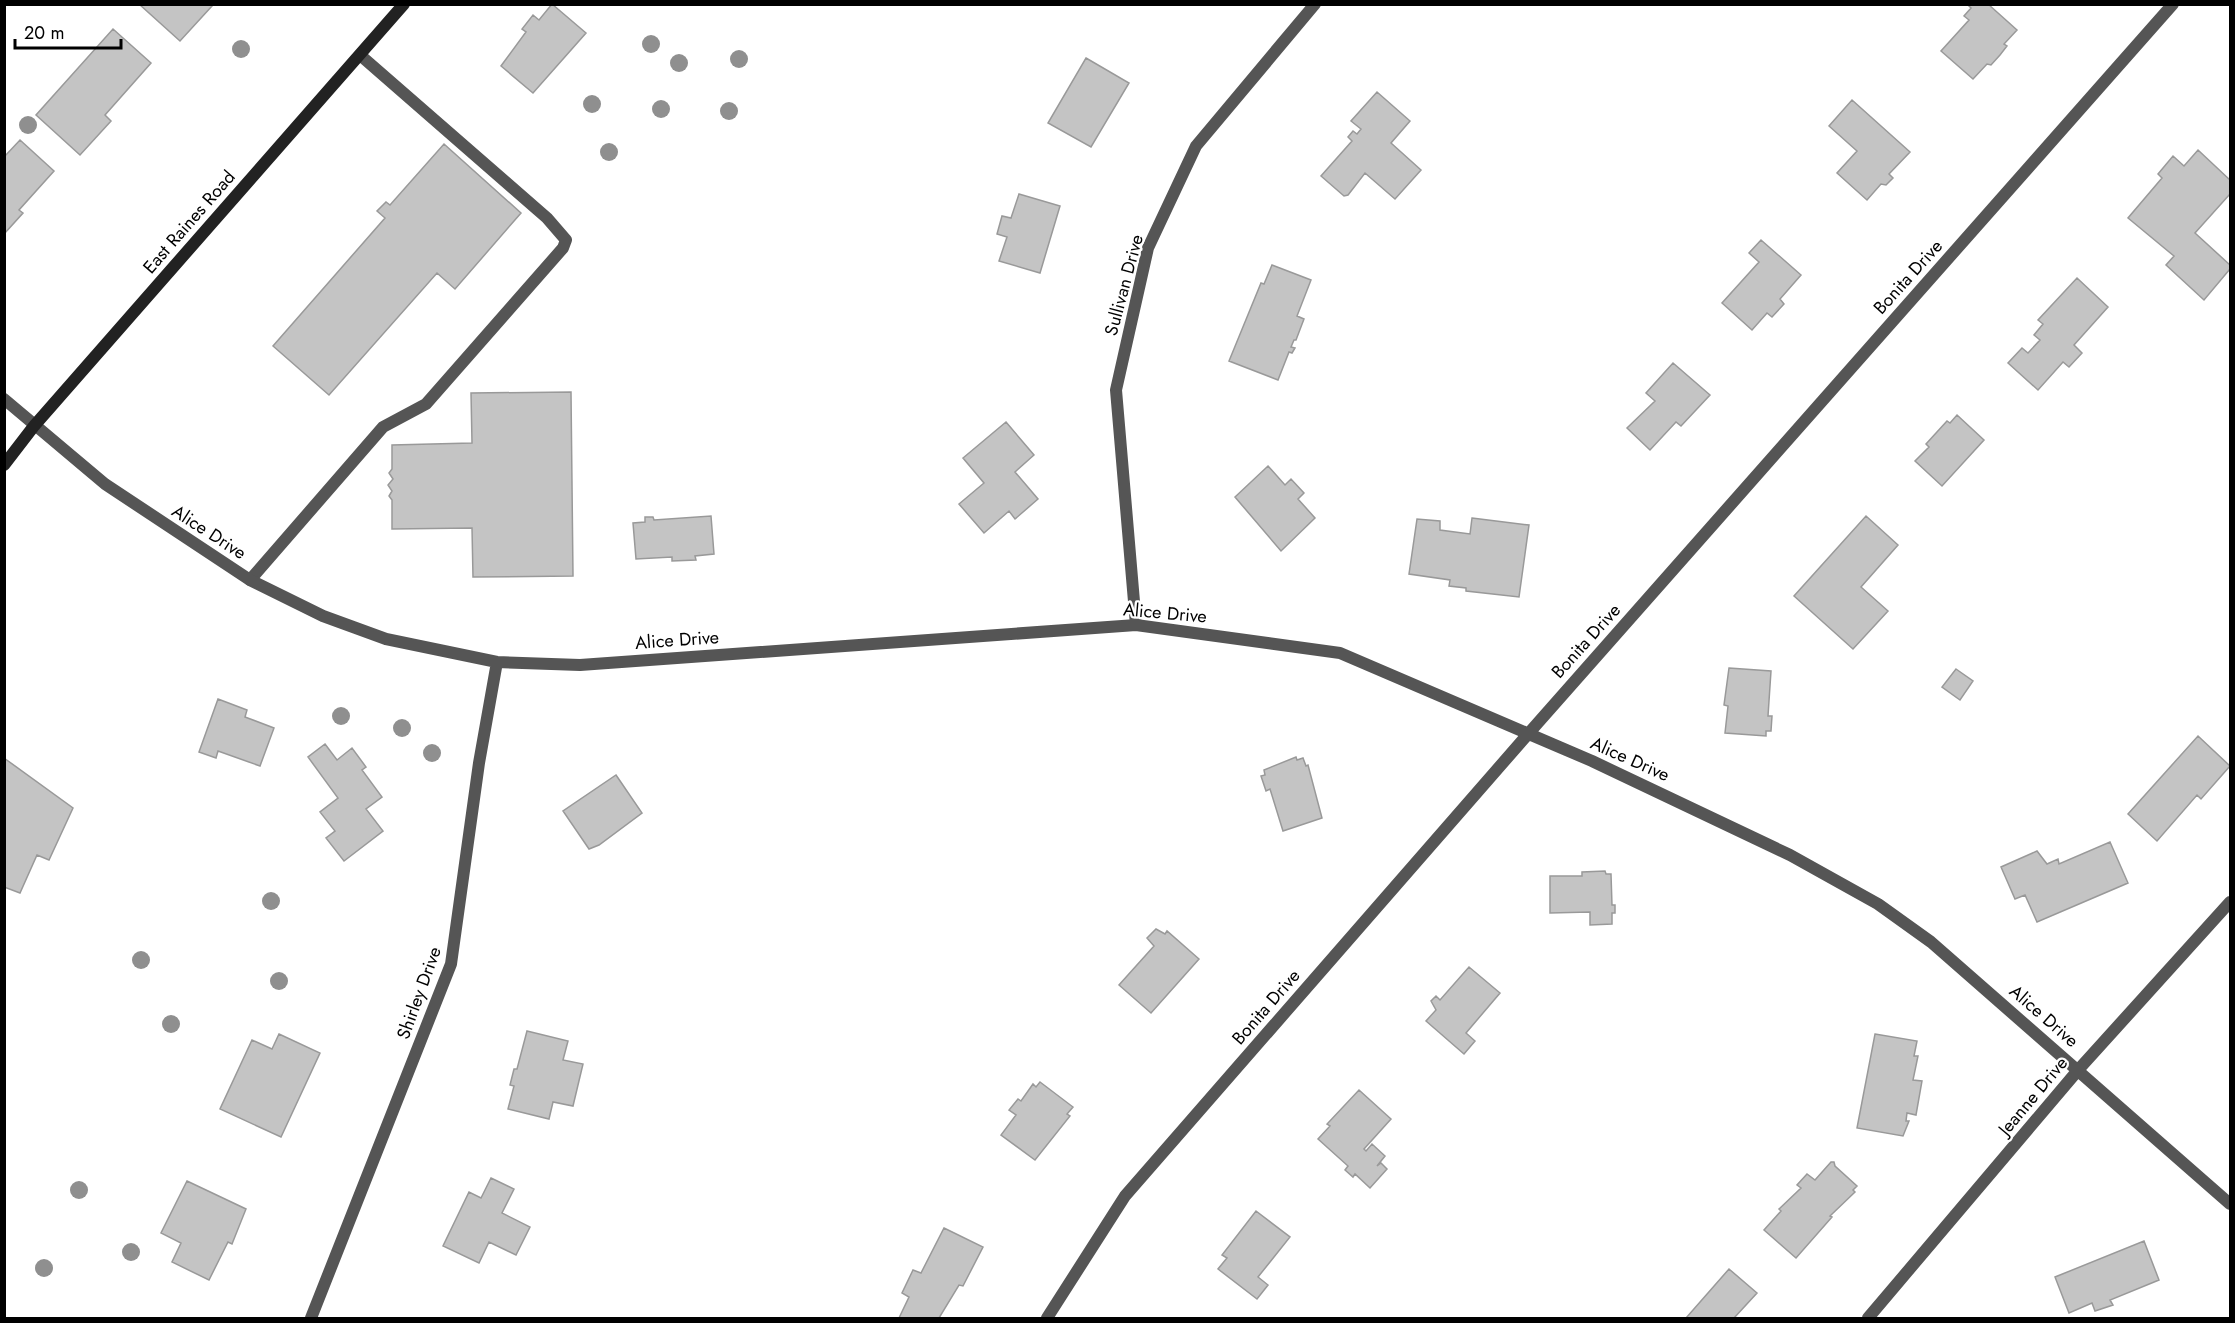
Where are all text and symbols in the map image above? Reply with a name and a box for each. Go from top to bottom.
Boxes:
scale bar [15,12,122,50]
text: 20 m [24,20,64,46]
street label: East Raines Road [137,165,241,279]
street label: Sullivan Drive [1098,232,1150,338]
street label: Bonita Drive [1867,234,1949,320]
street label: Alice Drive [167,498,251,566]
street label: Alice Drive [1122,596,1208,630]
street label: Bonita Drive [1545,598,1627,684]
street label: Alice Drive [634,624,720,656]
street label: Alice Drive [1586,730,1674,788]
street label: Shirley Drive [390,943,448,1043]
street label: Bonita Drive [1226,964,1306,1050]
street label: Alice Drive [2004,979,2084,1053]
street label: Jeanne Drive [1991,1051,2074,1143]

